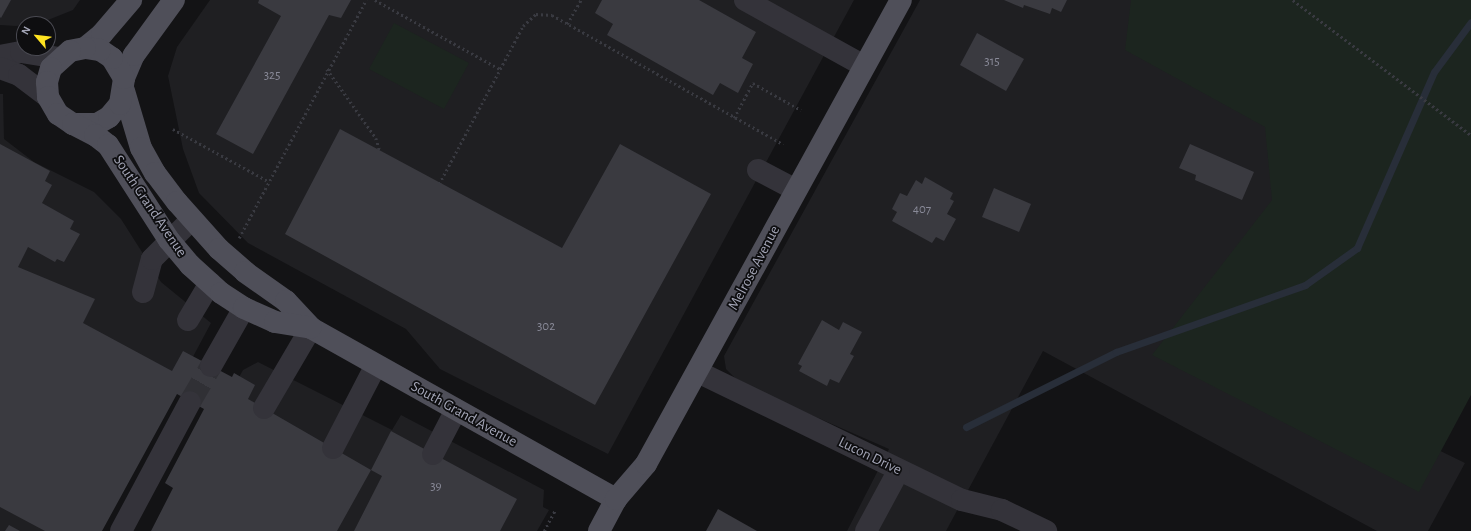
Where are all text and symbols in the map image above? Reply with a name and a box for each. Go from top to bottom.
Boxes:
north arrow [16,16,56,56]
text: N [19,25,32,37]
house number: 315 [984,54,1000,70]
house number: 325 [264,68,280,84]
street label: South Grand Avenue [109,152,191,260]
house number: 407 [913,202,931,218]
street label: Melrose Avenue [724,223,784,313]
house number: 302 [537,319,555,335]
street label: South Grand Avenue [408,377,520,451]
street label: Lucon Drive [835,433,905,479]
house number: 39 [430,479,442,495]

